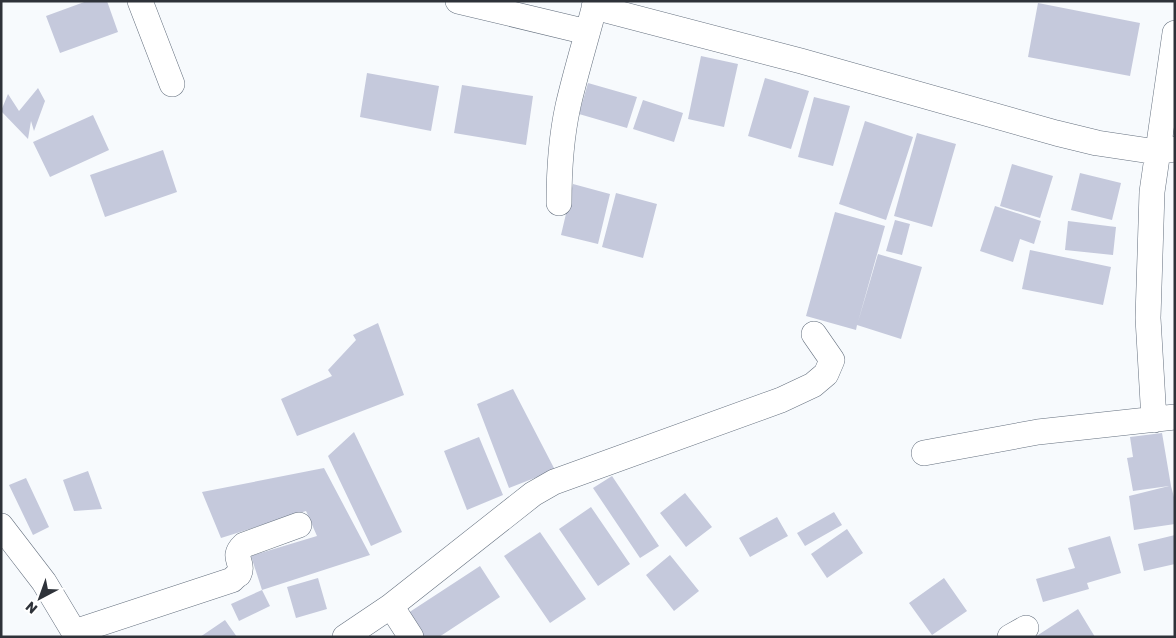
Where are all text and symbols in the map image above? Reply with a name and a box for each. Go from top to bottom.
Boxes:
north arrow [15,573,65,623]
text: N [22,598,41,617]

